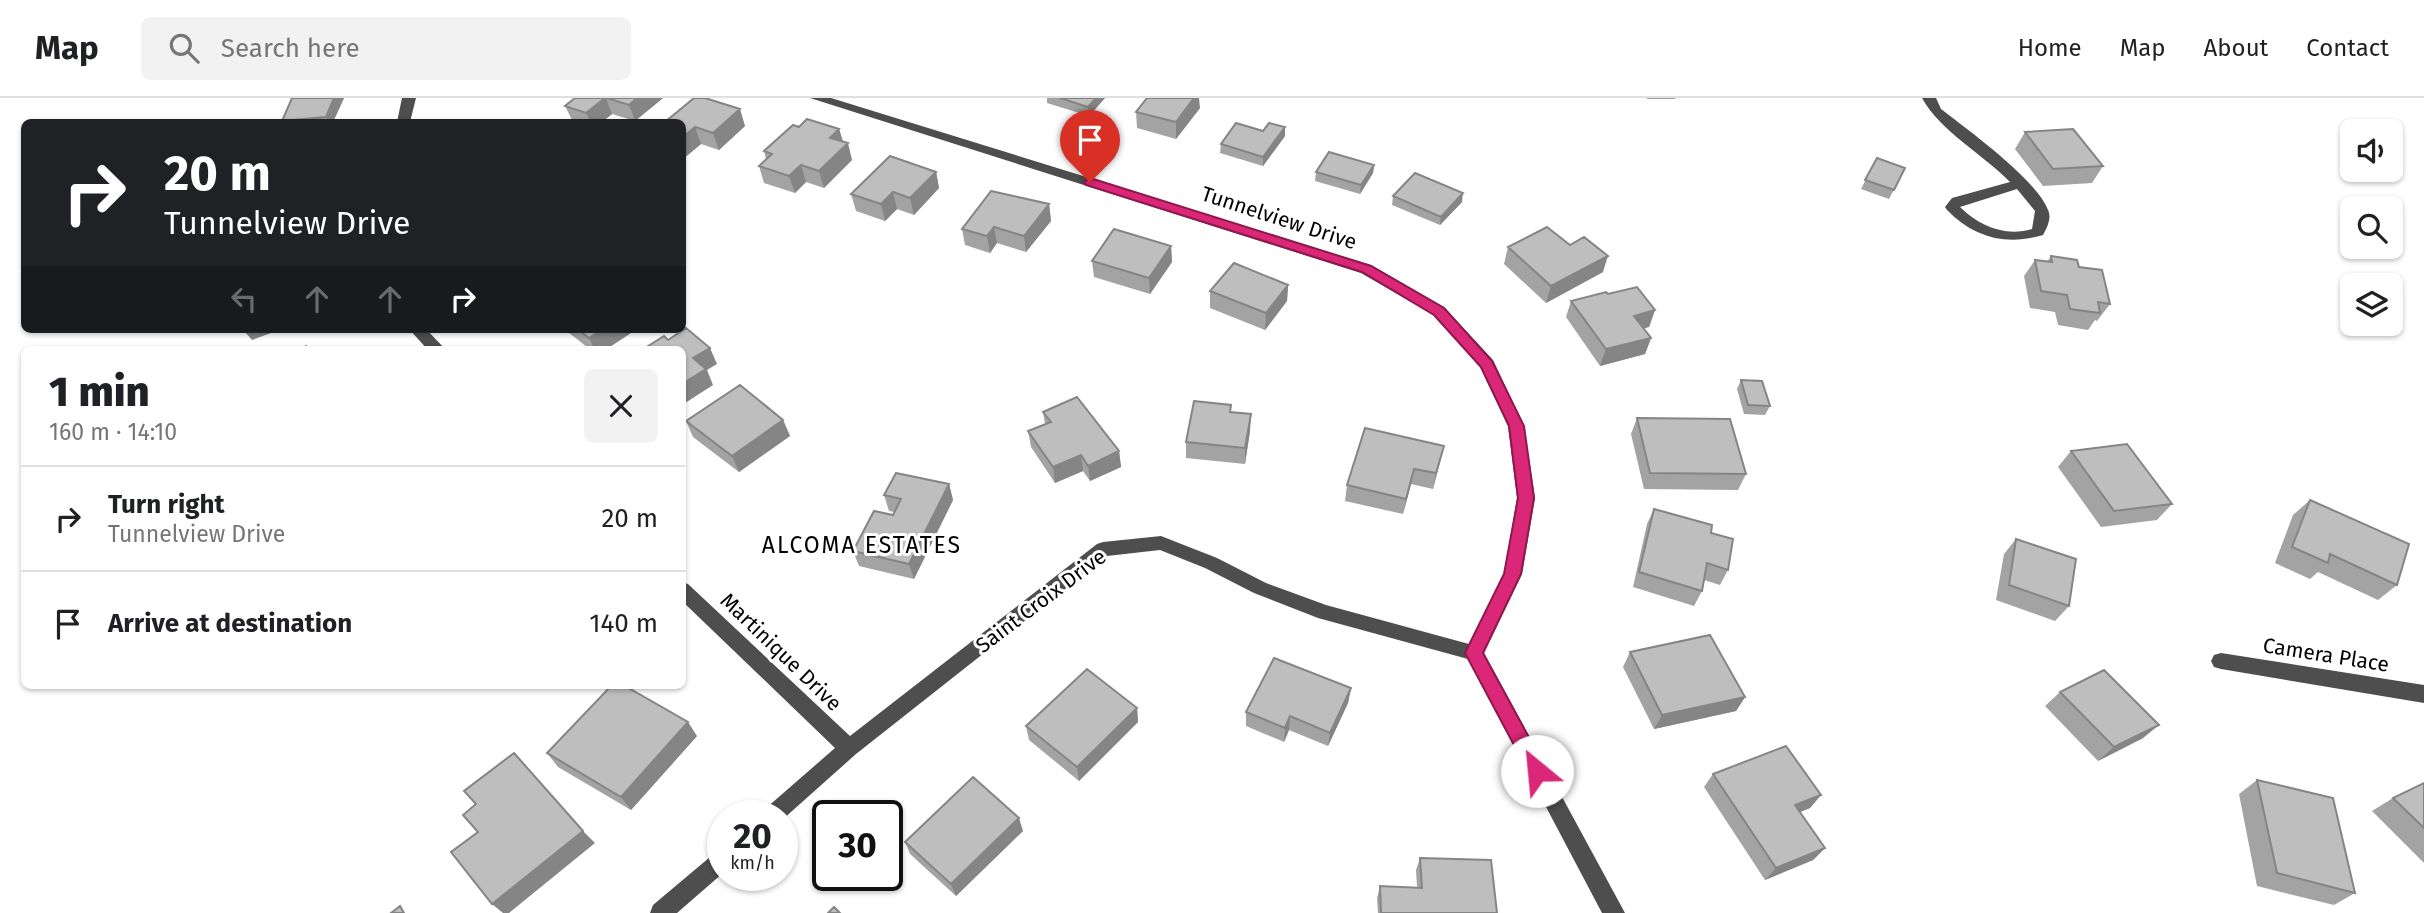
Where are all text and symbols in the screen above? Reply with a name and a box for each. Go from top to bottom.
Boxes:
search box [141,17,631,80]
text: Map [35,28,99,68]
icon: search [165,29,203,67]
text: Search here [221,33,360,64]
text: Home [2018,34,2082,62]
text: Map [2120,34,2166,62]
text: About [2204,34,2268,62]
text: Contact [2306,34,2389,62]
pin [1060,110,1120,182]
map controls [2340,119,2403,336]
button: sound [2340,119,2403,182]
icon: arrive [1071,121,1109,159]
text: 20 m [164,144,271,203]
icon: right [49,147,140,238]
street label: Tunnelview Drive [1198,181,1360,255]
button: search [2340,196,2403,259]
text: Tunnelview Drive [164,204,411,242]
button: layers [2340,273,2403,336]
icon: left [225,280,263,318]
icon: ahead [298,280,336,318]
icon: ahead [371,280,409,318]
icon: right [444,280,482,318]
text: 1 min [49,367,150,417]
button: close [584,369,658,443]
text: 160 m · 14:10 [49,418,177,446]
text: Turn right [108,489,225,520]
icon: right [49,500,87,538]
text: 20 m [601,503,658,534]
text: Tunnelview Drive [108,520,285,548]
district label: ALCOMA ESTATES [762,531,962,559]
street label: Saint Croix Drive [971,544,1111,658]
street label: Martinique Drive [715,588,847,716]
icon: arrive [49,605,87,643]
text: Arrive at destination [108,608,352,639]
text: 140 m [589,608,658,639]
street label: Camera Place [2261,632,2391,678]
position arrow [1500,734,1574,808]
speed limit sign: 30 [812,800,903,891]
text: 20 [733,815,772,857]
text: km/h [730,852,775,874]

